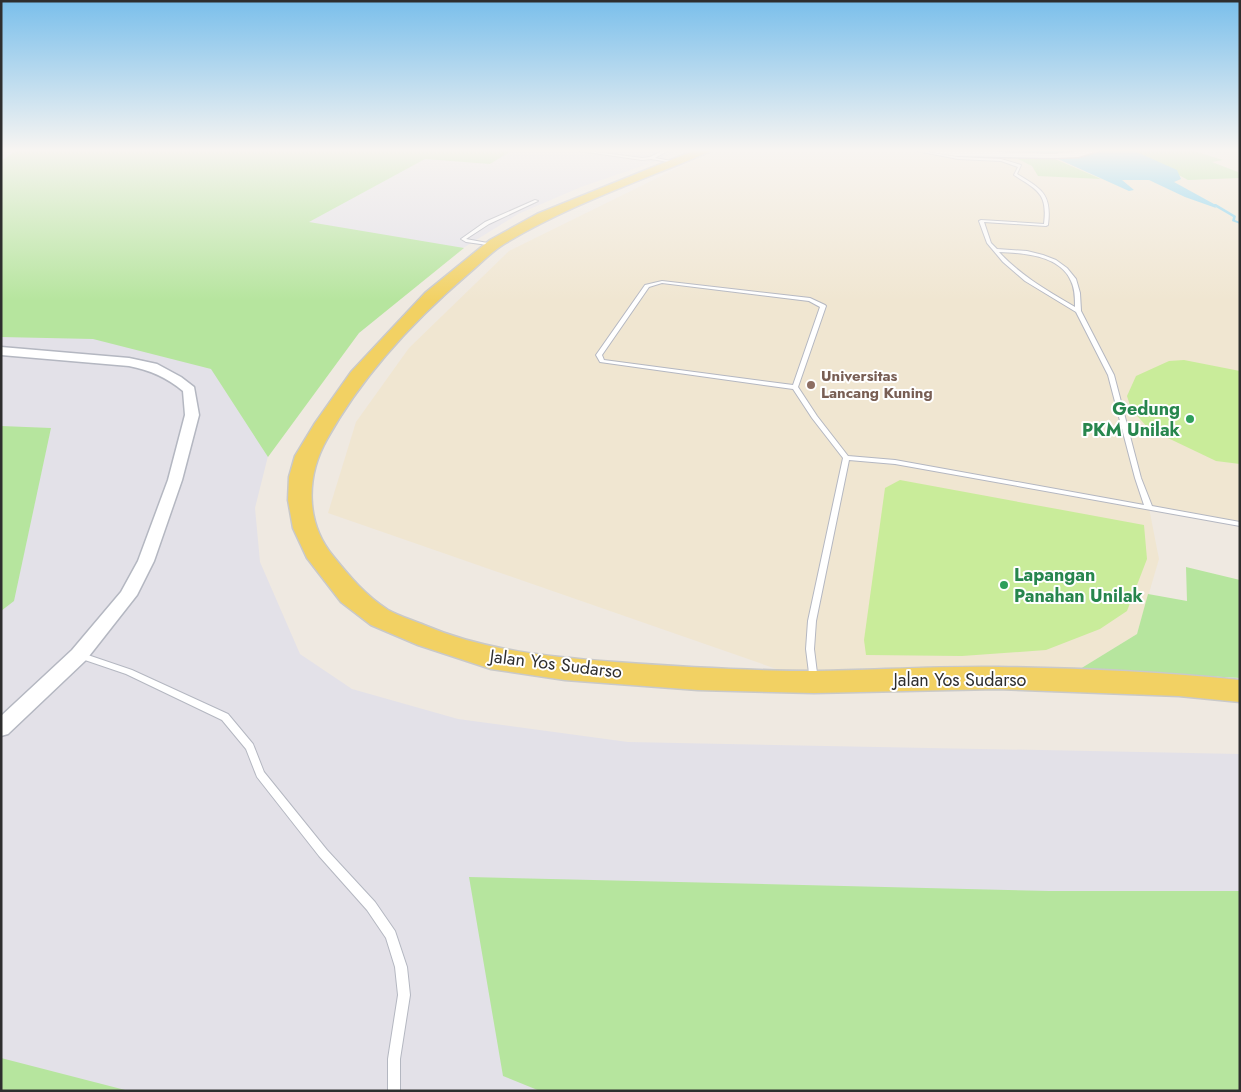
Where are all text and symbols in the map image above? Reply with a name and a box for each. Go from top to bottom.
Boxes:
place label: Universitas Lancang Kuning [821,365,933,404]
marker: Universitas Lancang Kuning [805,379,817,391]
place label: Gedung PKM Unilak [1082,396,1181,443]
marker: Gedung PKM Unilak [1184,413,1196,425]
place label: Lapangan Panahan Unilak [1014,562,1144,609]
marker: Lapangan Panahan Unilak [998,579,1010,591]
street label: Jalan Yos Sudarso [486,643,624,685]
street label: Jalan Yos Sudarso [892,667,1027,693]

